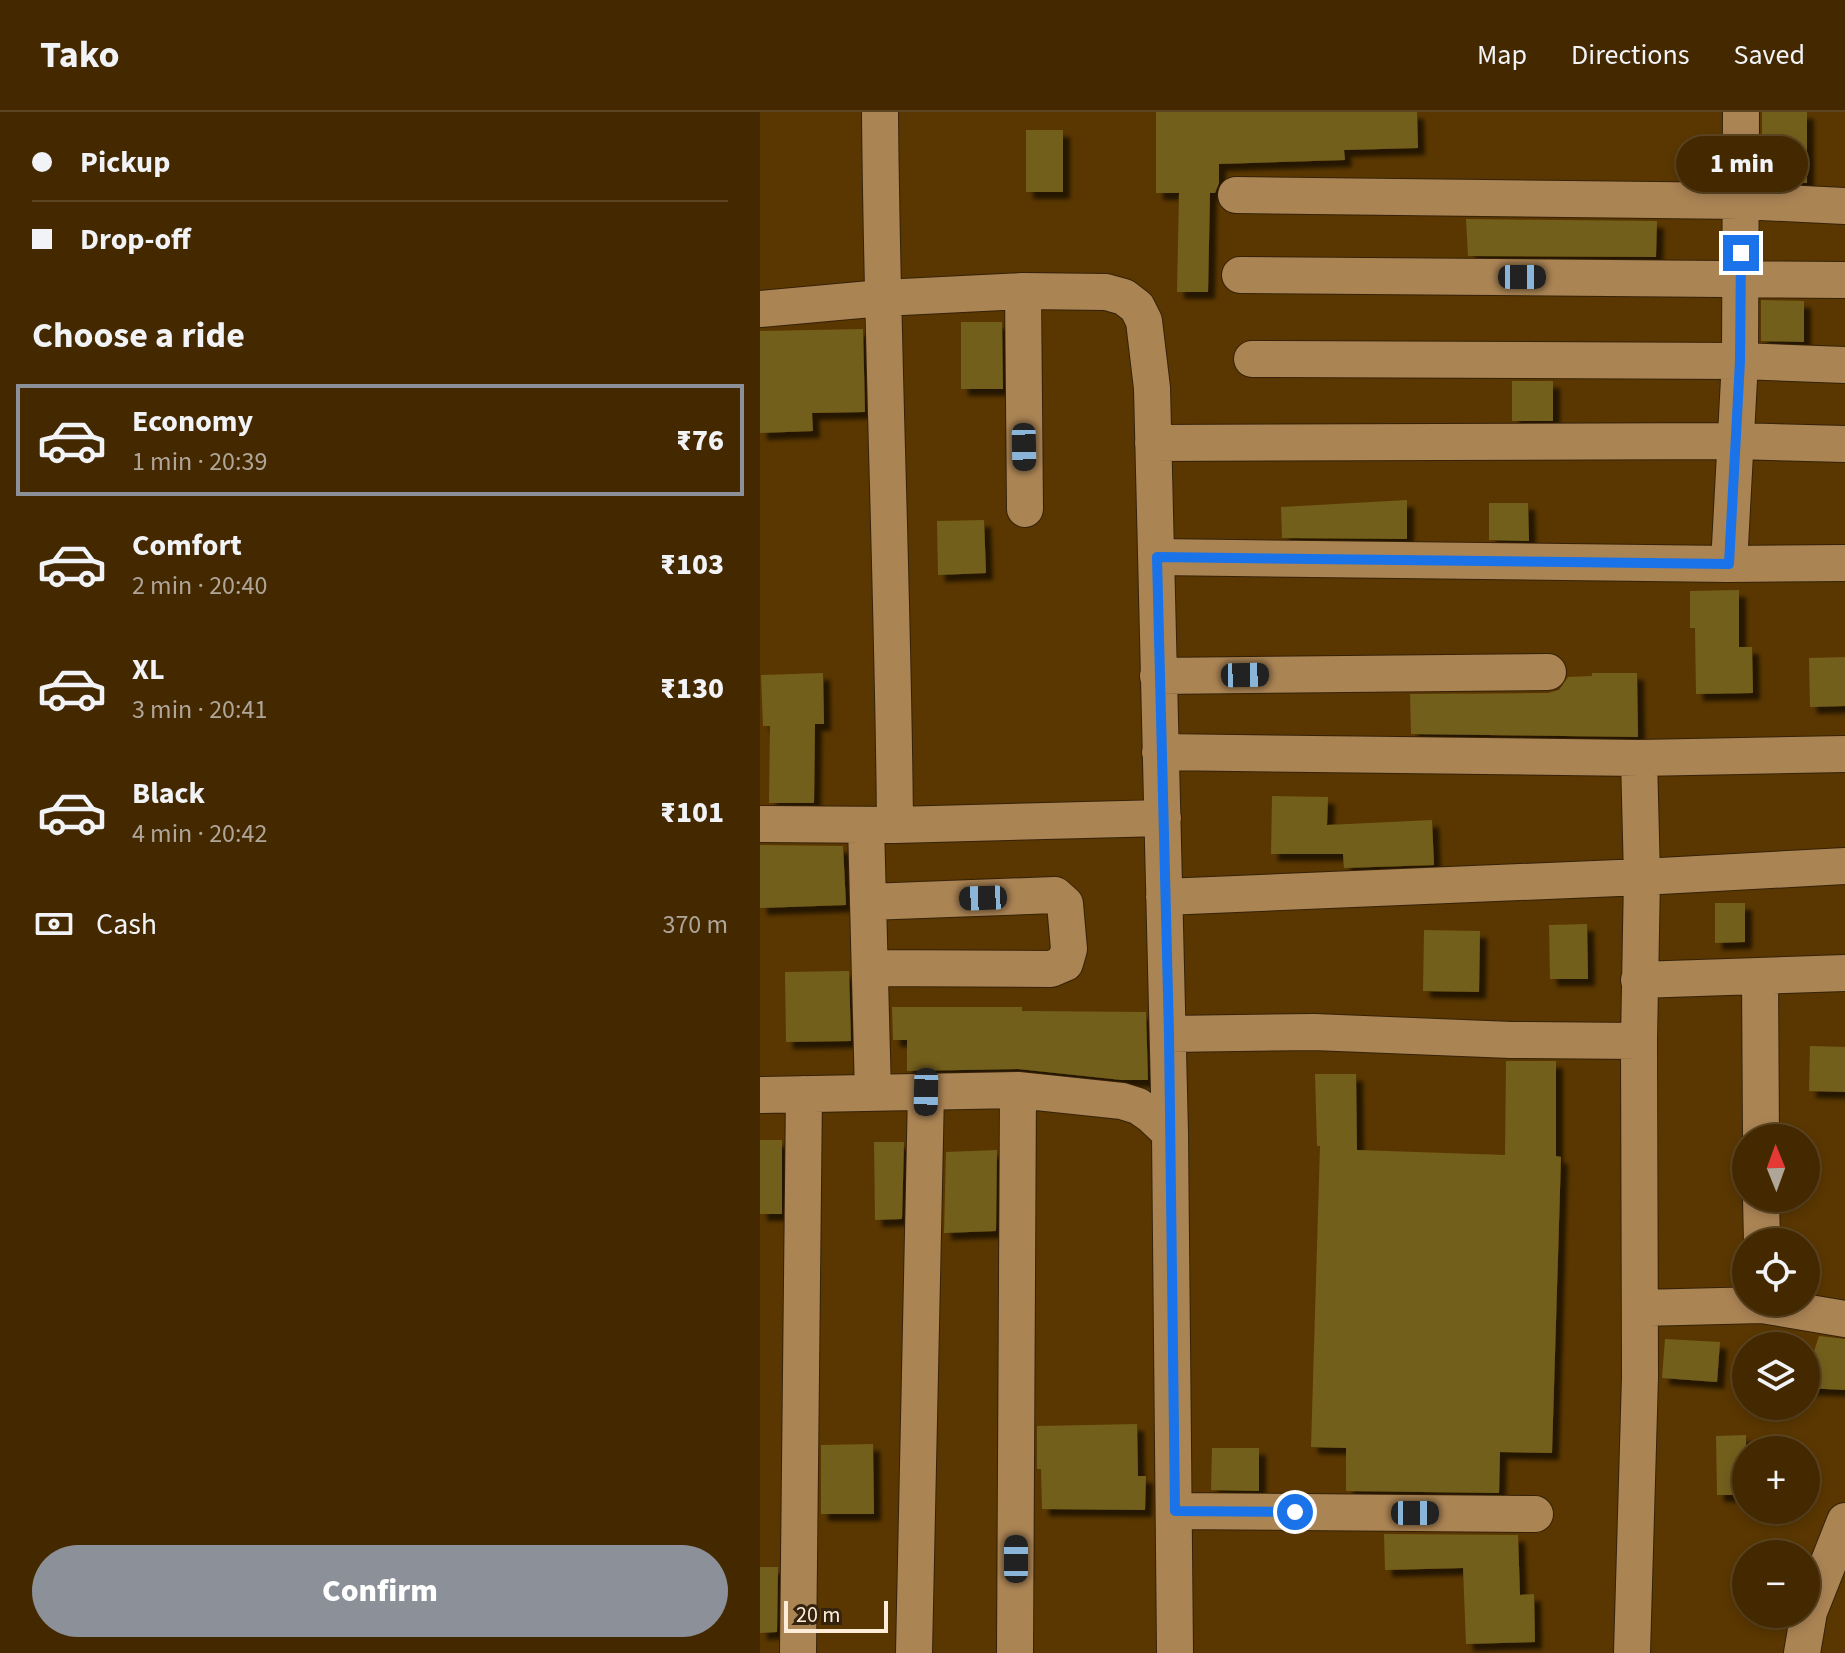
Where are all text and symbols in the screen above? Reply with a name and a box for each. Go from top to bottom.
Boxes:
text: Tako [40,28,120,82]
text: Map [1477,35,1527,75]
text: Directions [1571,35,1690,75]
text: Saved [1734,35,1805,75]
callout: 1 min [1675,137,1807,193]
text: Pickup [80,141,170,184]
text: 1 min [1710,145,1774,182]
text: Drop-off [80,218,191,261]
route end [1723,235,1759,271]
car [1498,265,1546,289]
text: Choose a ride [32,310,245,361]
text: Economy [132,400,253,443]
icon: car [36,404,108,476]
text: ₹76 [676,419,724,462]
car [1012,423,1036,471]
text: 1 min · 20:39 [132,443,267,480]
text: Comfort [132,524,242,567]
icon: car [36,528,108,600]
text: ₹103 [660,543,724,586]
text: 2 min · 20:40 [132,567,267,604]
text: XL [132,648,165,691]
icon: car [36,652,108,724]
car [1221,663,1269,687]
text: ₹130 [660,667,724,710]
text: 3 min · 20:41 [132,691,267,728]
text: Black [132,772,205,815]
icon: car [36,776,108,848]
text: ₹101 [660,791,724,834]
text: 4 min · 20:42 [132,815,267,852]
car [959,885,1007,911]
icon: cash [32,902,76,946]
text: Cash [96,903,157,946]
text: 370 m [662,906,728,943]
car [914,1068,938,1116]
north arrow [1732,1124,1820,1212]
map controls [1732,1124,1820,1628]
button: locate [1732,1228,1820,1316]
button: layers [1732,1332,1820,1420]
button: + [1732,1436,1820,1524]
route start [1277,1494,1313,1530]
car [1391,1501,1439,1525]
car [1004,1535,1028,1583]
button: − [1732,1540,1820,1628]
button: Confirm [32,1545,728,1637]
scale bar [784,1597,888,1633]
text: 20 m [796,1599,841,1631]

